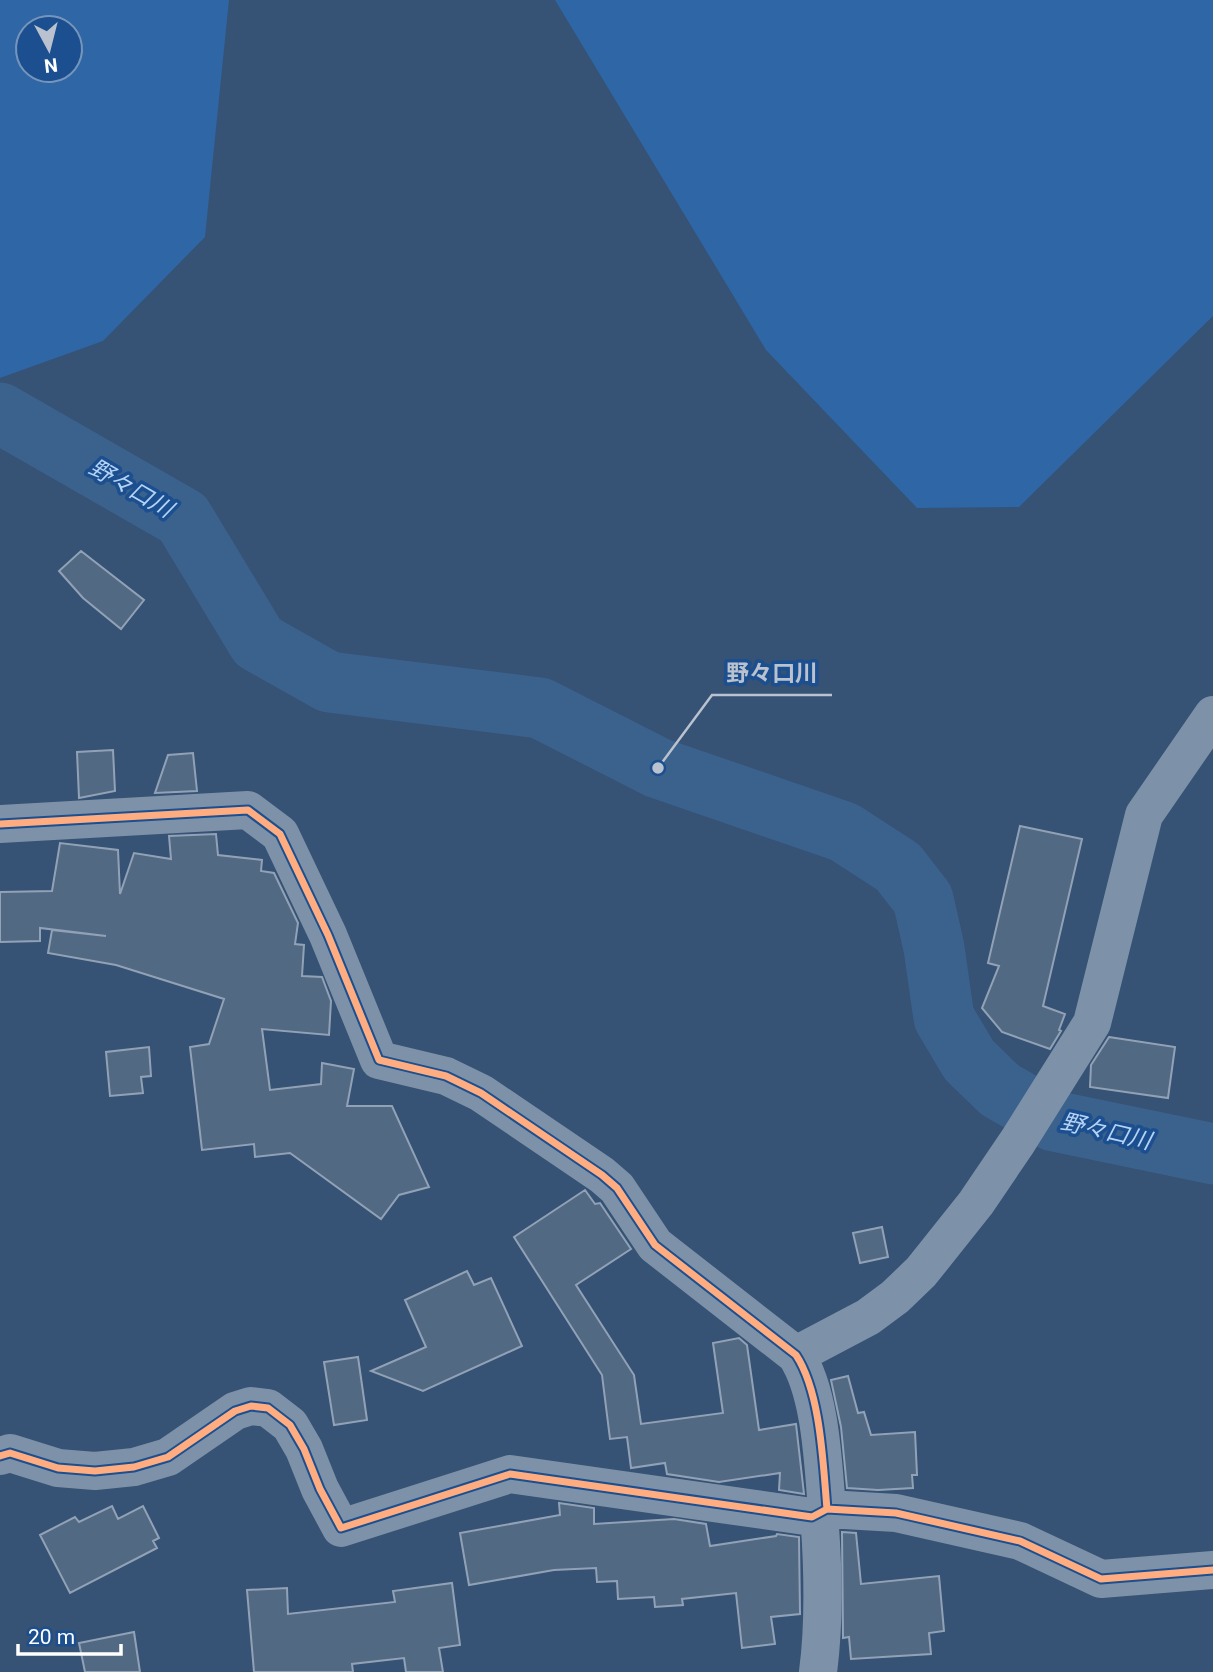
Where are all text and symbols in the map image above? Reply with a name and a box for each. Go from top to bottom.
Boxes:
north arrow [14,14,84,84]
text: N [43,53,59,78]
water label: 野々口川 [84,454,180,525]
callout: 野々口川 [712,651,832,695]
text: 野々口川 [726,660,818,687]
water label: 野々口川 [1058,1108,1157,1156]
scale bar [18,1612,121,1656]
text: 20 m [28,1625,75,1649]

